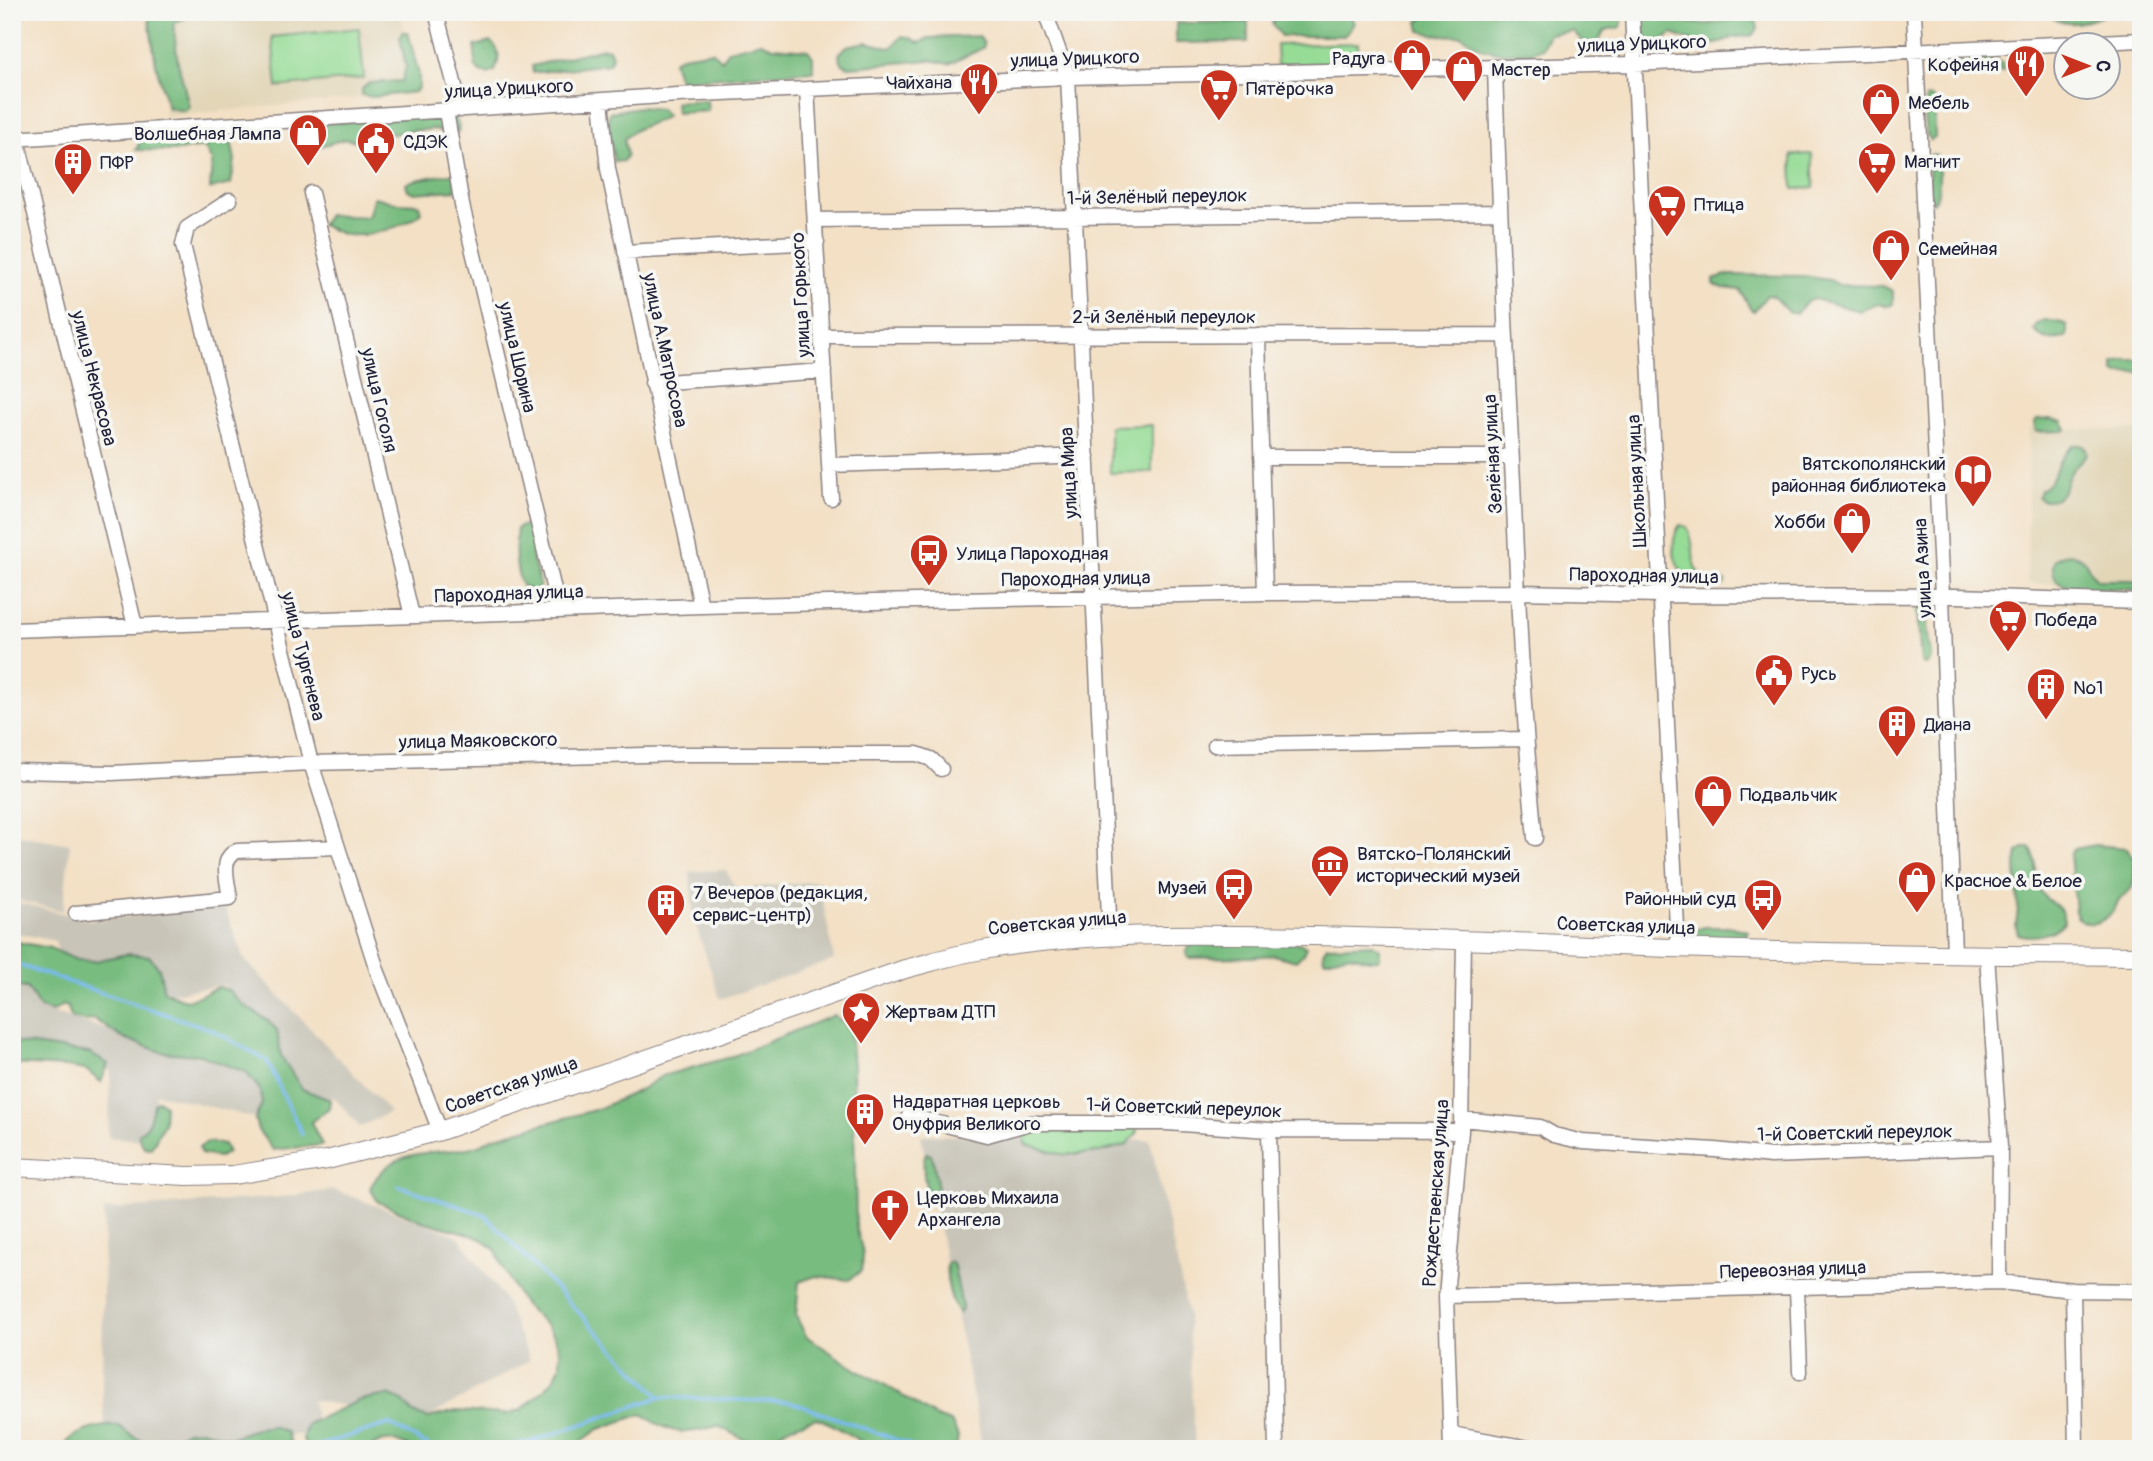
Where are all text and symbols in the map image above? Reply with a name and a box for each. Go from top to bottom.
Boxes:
street label: улица Урицкого [1576,30,1707,58]
north arrow [2052,32,2122,102]
shop icon: Радуга [1391,37,1433,92]
restaurant icon: Кофейня [2005,43,2047,98]
street label: улица Урицкого [1009,45,1140,73]
place label: Радуга [1332,47,1385,71]
shop icon: Мастер [1443,48,1485,103]
place label: Кофейня [1928,53,1999,77]
place label: Мастер [1491,58,1551,82]
text: С [2091,60,2115,72]
restaurant icon: Чайхана [958,61,1000,116]
supermarket icon: Пятёрочка [1198,67,1240,122]
place label: Чайхана [886,71,952,95]
street label: улица Урицкого [443,74,574,104]
place label: Пятёрочка [1246,77,1334,101]
shop icon: Мебель [1860,81,1902,136]
place label: Мебель [1908,91,1970,115]
shop icon: Волшебная Лампа [287,112,329,167]
public building icon: СДЭК [355,120,397,175]
place label: Волшебная Лампа [134,122,281,146]
place label: СДЭК [403,130,448,154]
supermarket icon: Магнит [1856,140,1898,195]
building icon: ПФР [52,141,94,196]
place label: Магнит [1904,150,1961,174]
place label: ПФР [100,151,134,175]
street label: 1-й Зелёный переулок [1067,183,1248,211]
supermarket icon: Птица [1646,183,1688,238]
place label: Птица [1694,193,1744,217]
shop icon: Семейная [1870,227,1912,282]
street label: улица Горького [786,232,816,359]
place label: Семейная [1918,237,1997,261]
street label: улица А.Матросова [637,270,693,430]
street label: улица Шорина [492,299,541,415]
street label: 2-й Зелёный переулок [1072,305,1256,329]
street label: улица Некрасова [65,307,122,448]
street label: улица Гоголя [355,345,403,455]
street label: Зелёная улица [1478,393,1508,514]
street label: Школьная улица [1622,414,1652,548]
street label: улица Мира [1055,427,1083,520]
place label: Вятскополянский районная библиотека [1772,452,1946,498]
library icon: Вятскополянский районная библиотека [1952,453,1994,508]
shop icon: Хобби [1831,500,1873,555]
place label: Хобби [1774,510,1826,534]
street label: улица Азина [1908,517,1938,619]
bus stop icon: Улица Пароходная [908,532,950,587]
place label: Улица Пароходная [956,542,1109,566]
street label: Пароходная улица [1569,563,1719,589]
street label: Пароходная улица [1001,566,1151,592]
street label: Пароходная улица [434,579,584,609]
street label: улица Тургенева [275,588,331,723]
supermarket icon: Победа [1987,598,2029,653]
place label: Победа [2035,608,2097,632]
public building icon: Русь [1753,652,1795,707]
place label: Русь [1801,662,1837,686]
building icon: №1 [2025,666,2067,721]
place label: №1 [2073,676,2103,700]
building icon: Диана [1876,703,1918,758]
place label: Диана [1923,713,1971,737]
street label: улица Маяковского [398,728,558,754]
shop icon: Подвальчик [1692,773,1734,828]
place label: Подвальчик [1740,783,1838,807]
place label: Вятско-Полянский исторический музей [1357,842,1520,888]
museum icon: Вятско-Полянский исторический музей [1309,843,1351,898]
shop icon: Красное & Белое [1896,859,1938,914]
bus stop icon: Музей [1213,866,1255,921]
place label: Красное & Белое [1944,869,2083,893]
place label: Музей [1158,876,1207,900]
bus stop icon: Районный суд [1742,877,1784,932]
place label: 7 Вечеров (редакция, сервис-центр) [693,881,868,927]
building icon: 7 Вечеров (редакция, сервис-центр) [645,882,687,937]
place label: Районный суд [1625,887,1737,911]
street label: Советская улица [987,905,1127,941]
street label: Советская улица [1556,912,1696,940]
place icon: Жертвам ДТП [840,990,882,1045]
place label: Жертвам ДТП [885,1000,995,1024]
street label: Советская улица [442,1051,581,1119]
place label: Надвратная церковь Онуфрия Великого [892,1090,1061,1136]
building icon: Надвратная церковь Онуфрия Великого [844,1091,886,1146]
street label: 1-й Советский переулок [1086,1093,1282,1123]
street label: Рождественская улица [1417,1098,1455,1288]
street label: 1-й Советский переулок [1757,1119,1953,1147]
place label: Церковь Михаила Архангела [917,1186,1059,1232]
church icon: Церковь Михаила Архангела [869,1187,911,1242]
street label: Перевозная улица [1719,1255,1867,1285]

